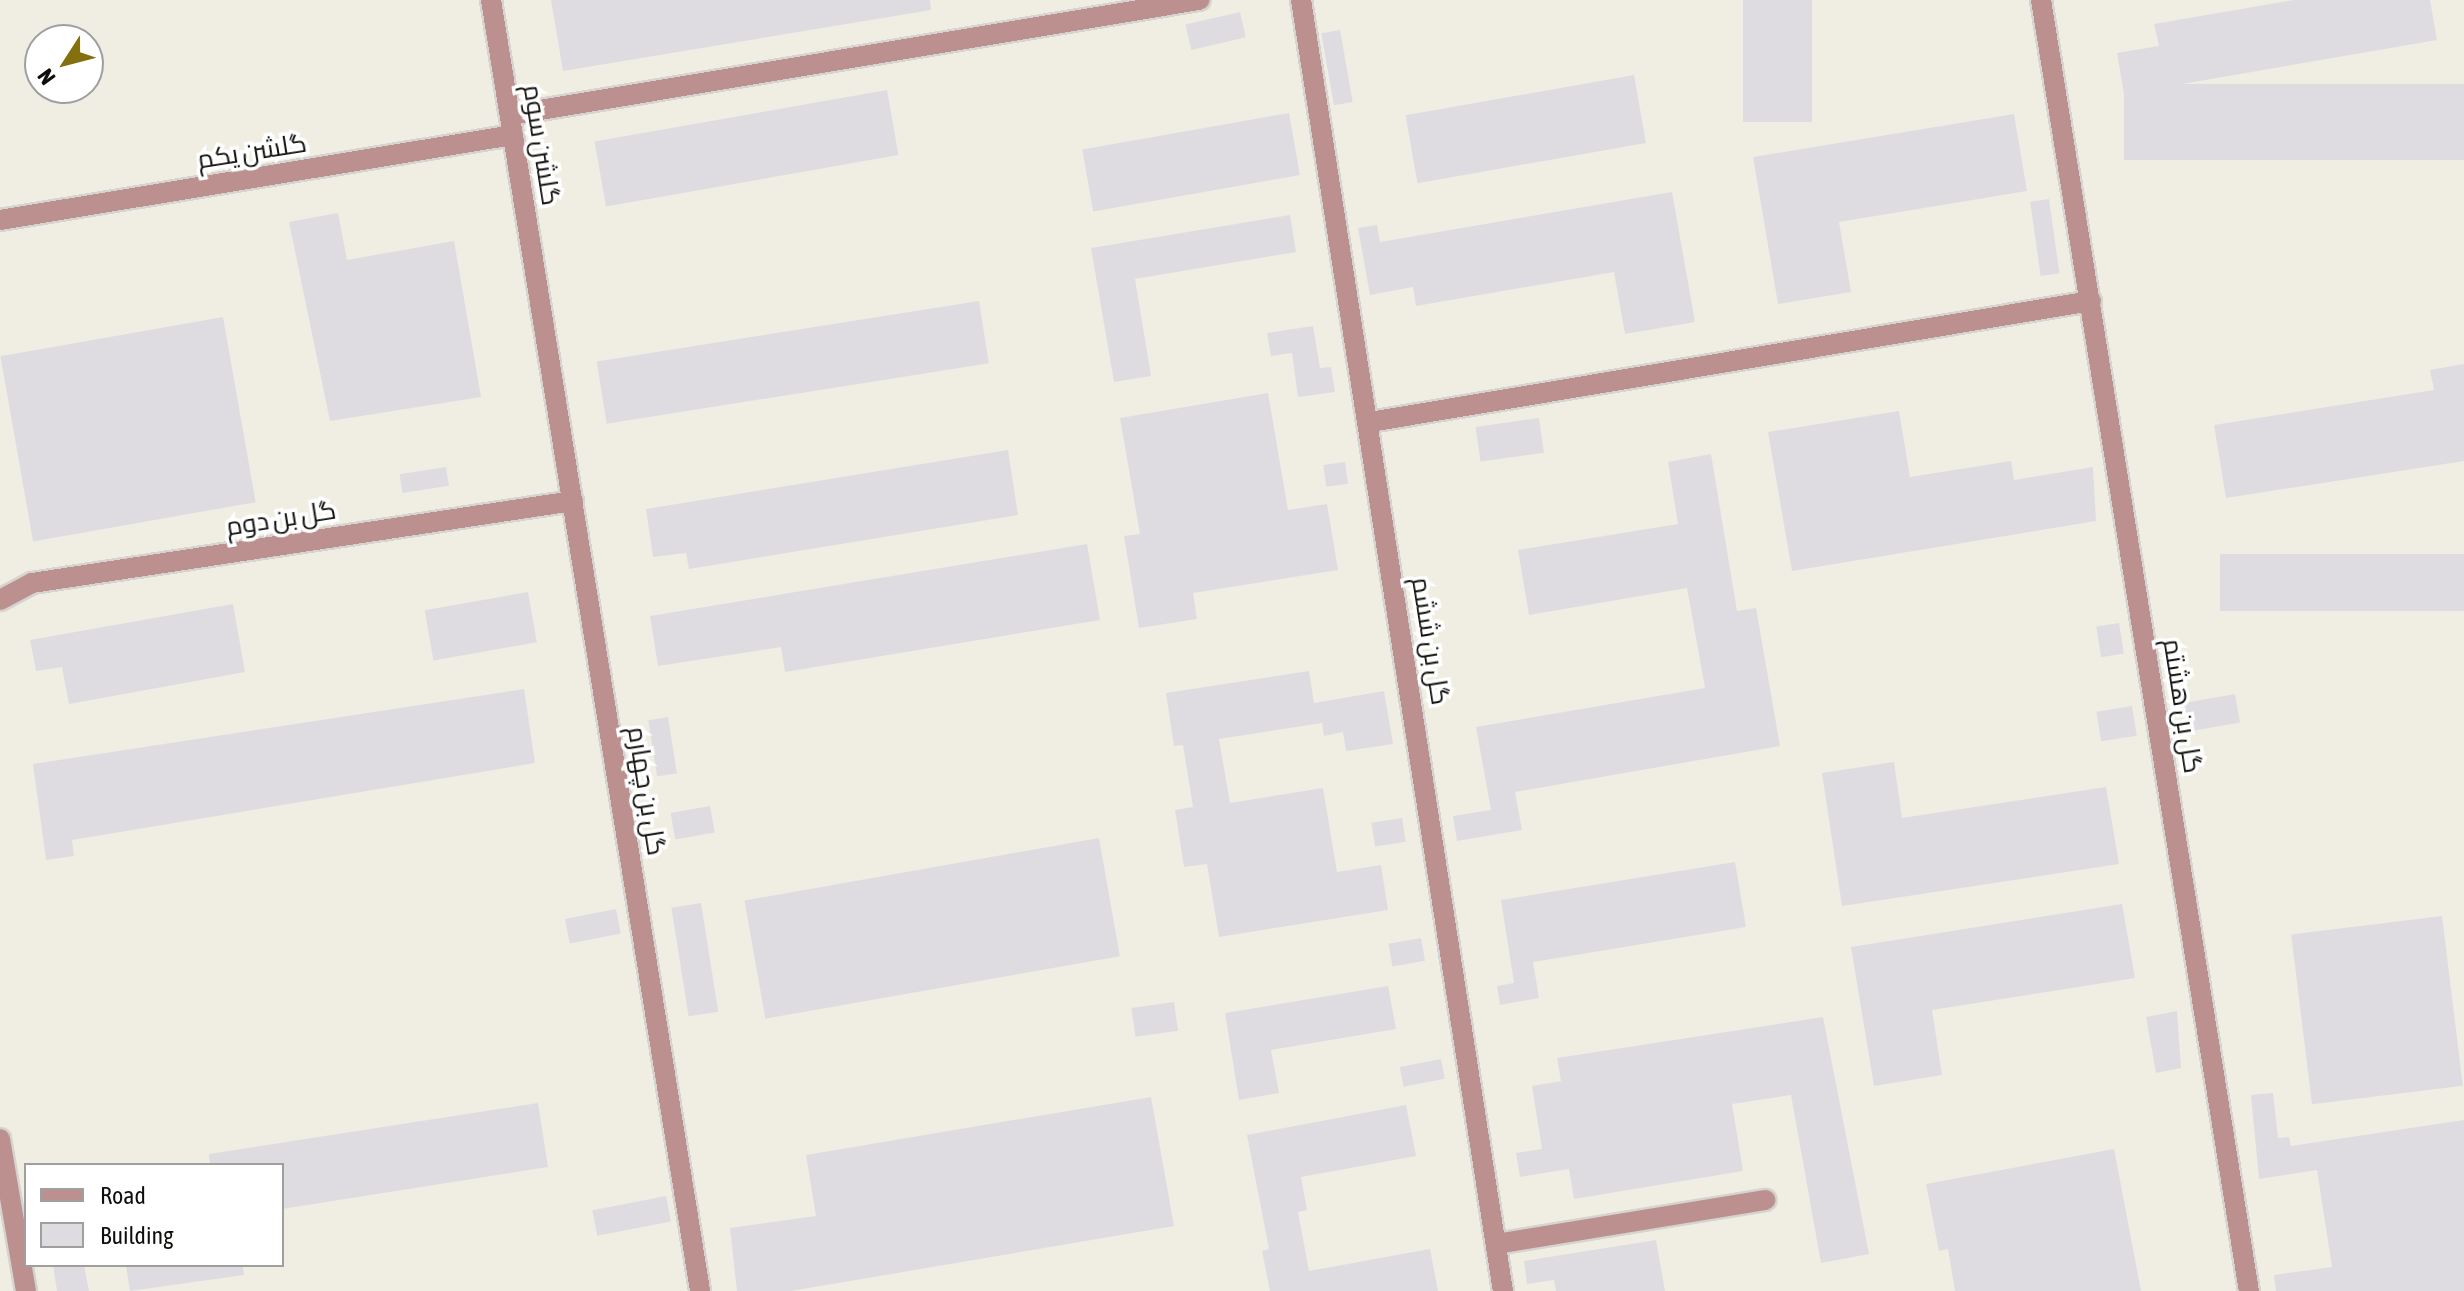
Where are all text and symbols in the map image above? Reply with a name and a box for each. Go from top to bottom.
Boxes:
north arrow [24,24,104,104]
text: N [32,64,61,90]
street label: گلشن سوم [516,82,566,208]
street label: گلشن یکم [195,128,309,176]
street label: گل بن دوم [224,495,338,543]
street label: گل بن ششم [1405,575,1455,707]
street label: گل بن هشتم [2156,636,2208,776]
street label: گل بن چهارم [620,724,672,858]
legend [24,1163,284,1267]
text: Road [100,1182,146,1209]
text: Building [100,1222,173,1249]

